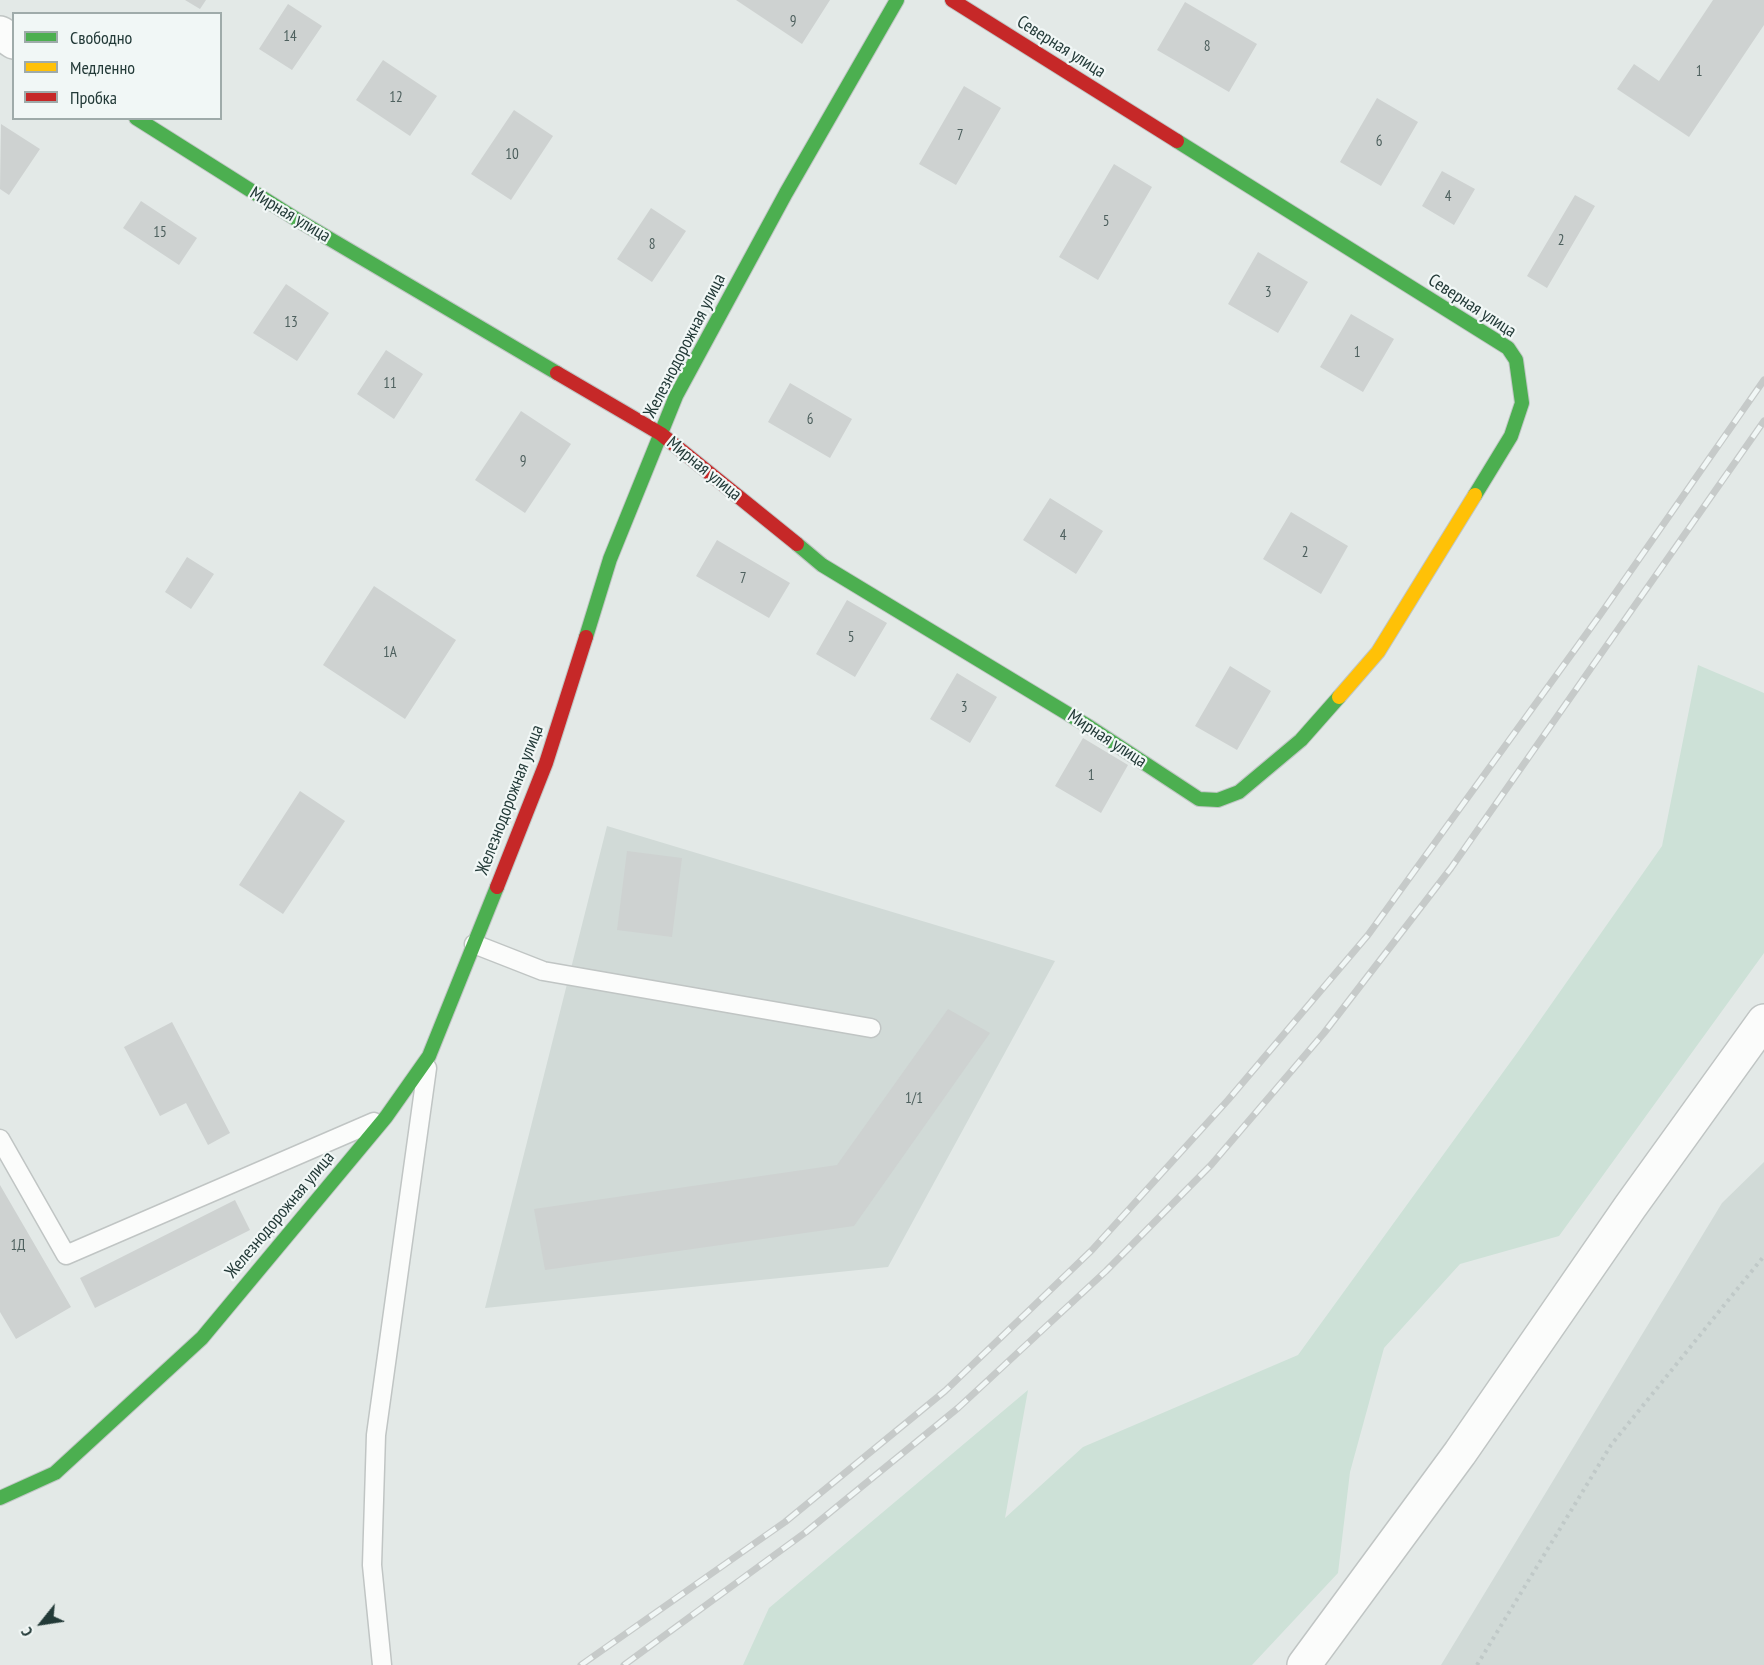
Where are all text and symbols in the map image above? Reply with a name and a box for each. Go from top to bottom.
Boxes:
street label: Северная улица [1013,11,1109,83]
legend [12,12,222,120]
house number: 9 [790,13,796,31]
text: Свободно [70,26,132,49]
house number: 14 [283,28,297,46]
house number: 8 [1204,38,1210,56]
text: Медленно [70,56,135,79]
house number: 1 [1696,63,1702,81]
text: Пробка [70,86,117,109]
house number: 12 [389,89,403,107]
house number: 7 [957,127,963,145]
house number: 6 [1376,133,1382,151]
house number: 10 [505,146,519,164]
street label: Мирная улица [246,183,334,247]
house number: 4 [1445,188,1451,206]
house number: 5 [1103,213,1109,231]
house number: 15 [153,224,167,242]
house number: 2 [1558,232,1564,250]
house number: 8 [649,236,655,254]
street label: Железнодорожная улица [639,270,731,422]
street label: Северная улица [1424,270,1520,342]
house number: 3 [1265,284,1271,302]
house number: 13 [284,314,298,332]
house number: 1 [1354,344,1360,362]
house number: 11 [383,375,397,393]
house number: 6 [807,411,813,429]
street label: Мирная улица [662,432,746,506]
house number: 9 [520,453,526,471]
house number: 4 [1060,527,1066,545]
house number: 2 [1302,544,1308,562]
house number: 7 [740,570,746,588]
house number: 5 [848,629,854,647]
house number: 1А [383,644,397,662]
house number: 3 [961,699,967,717]
street label: Мирная улица [1063,705,1151,773]
street label: Железнодорожная улица [471,722,549,878]
house number: 1 [1088,767,1094,785]
house number: 1/1 [905,1090,923,1108]
street label: Железнодорожная улица [221,1147,339,1283]
house number: 1Д [11,1237,25,1255]
north arrow [12,1593,72,1653]
text: С [16,1624,37,1640]

